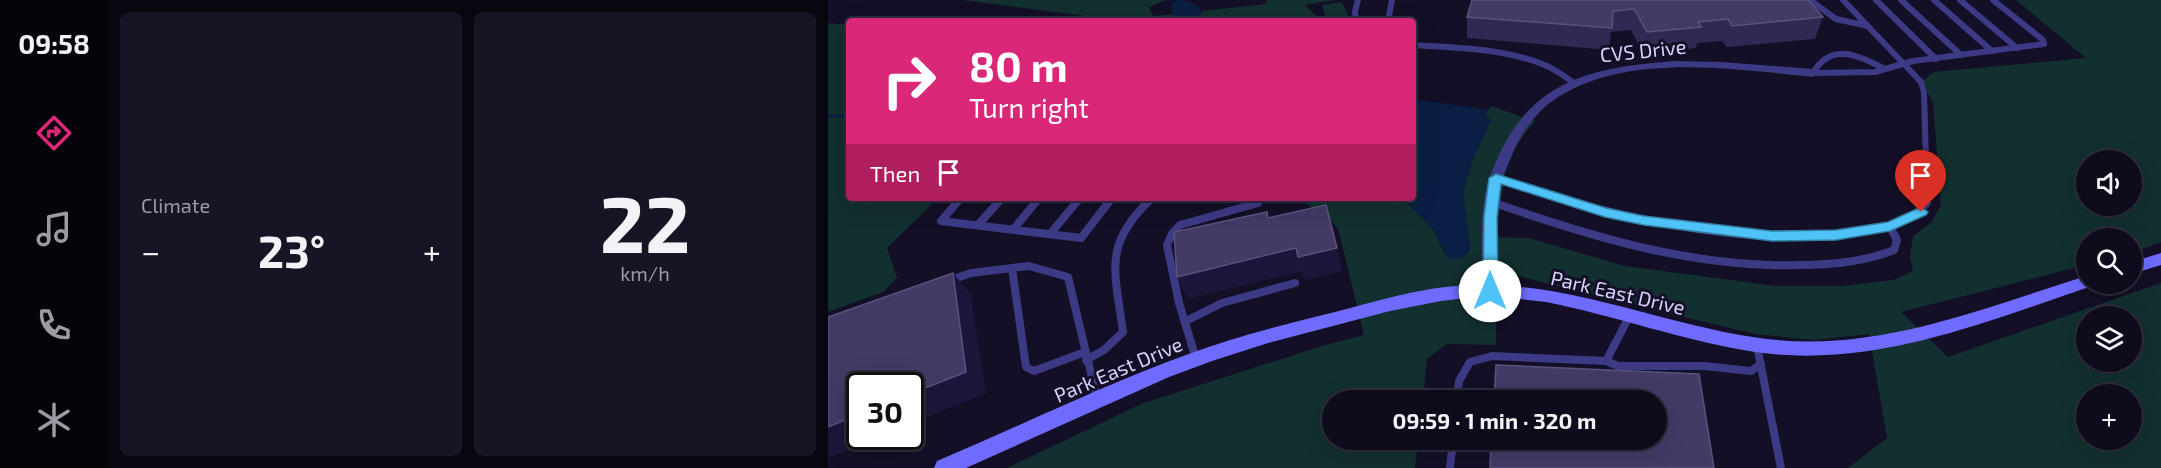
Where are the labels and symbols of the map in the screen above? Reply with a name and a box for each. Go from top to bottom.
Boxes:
street label: CVS Drive [1599,34,1687,66]
pin [1895,150,1946,212]
position arrow [1458,259,1522,323]
street label: Park East Drive [1549,265,1687,319]
street label: Park East Drive [1050,331,1186,407]
speed limit sign: 30 [846,372,924,450]

